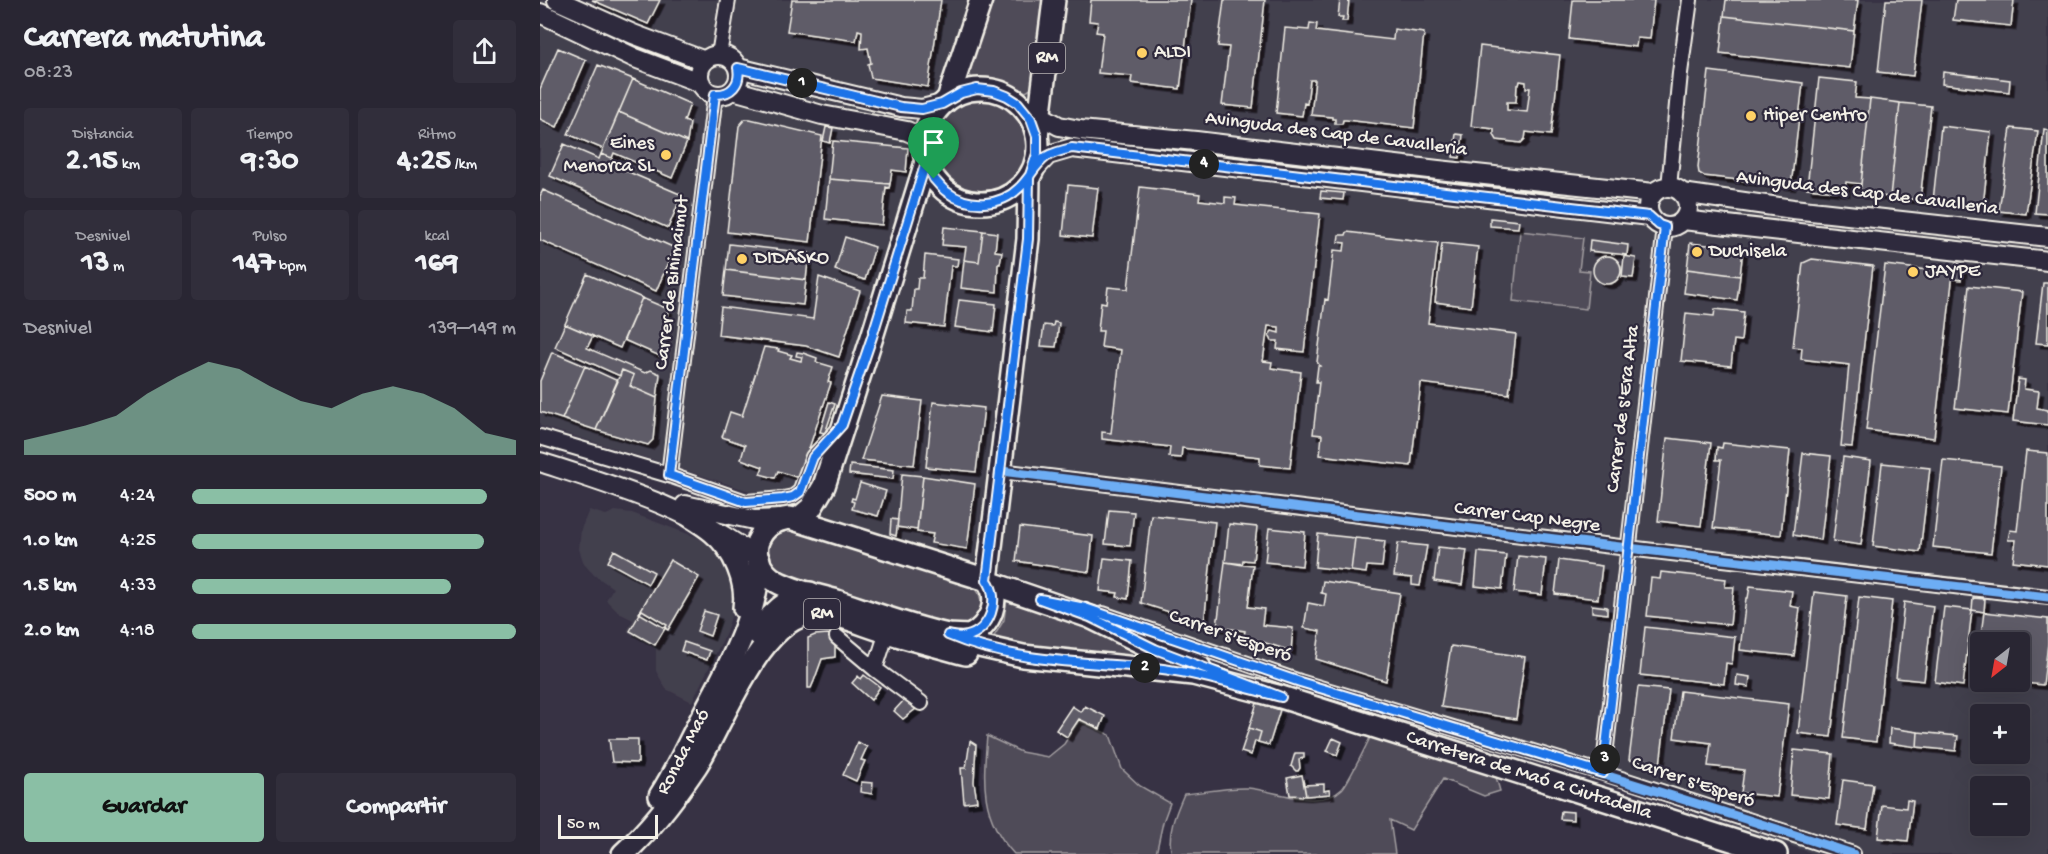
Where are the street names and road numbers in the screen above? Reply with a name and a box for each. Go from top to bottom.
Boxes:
road number: RM [1029,43,1065,73]
street label: Avinguda des Cap de Cavalleria [1204,108,1469,163]
street label: Avinguda des Cap de Cavalleria [1735,167,2000,222]
street label: Carrer de Binimaimut [651,193,695,371]
street label: Carrer de s'Era Alta [1602,323,1646,494]
street label: Carrer Cap Negre [1453,498,1602,538]
road number: RM [804,599,840,629]
street label: Carrer s'Esperó [1166,605,1294,669]
street label: Ronda Maó [652,705,716,799]
street label: Carretera de Maó a Ciutadella [1403,726,1655,826]
street label: Carrer s'Esperó [1629,752,1757,814]

